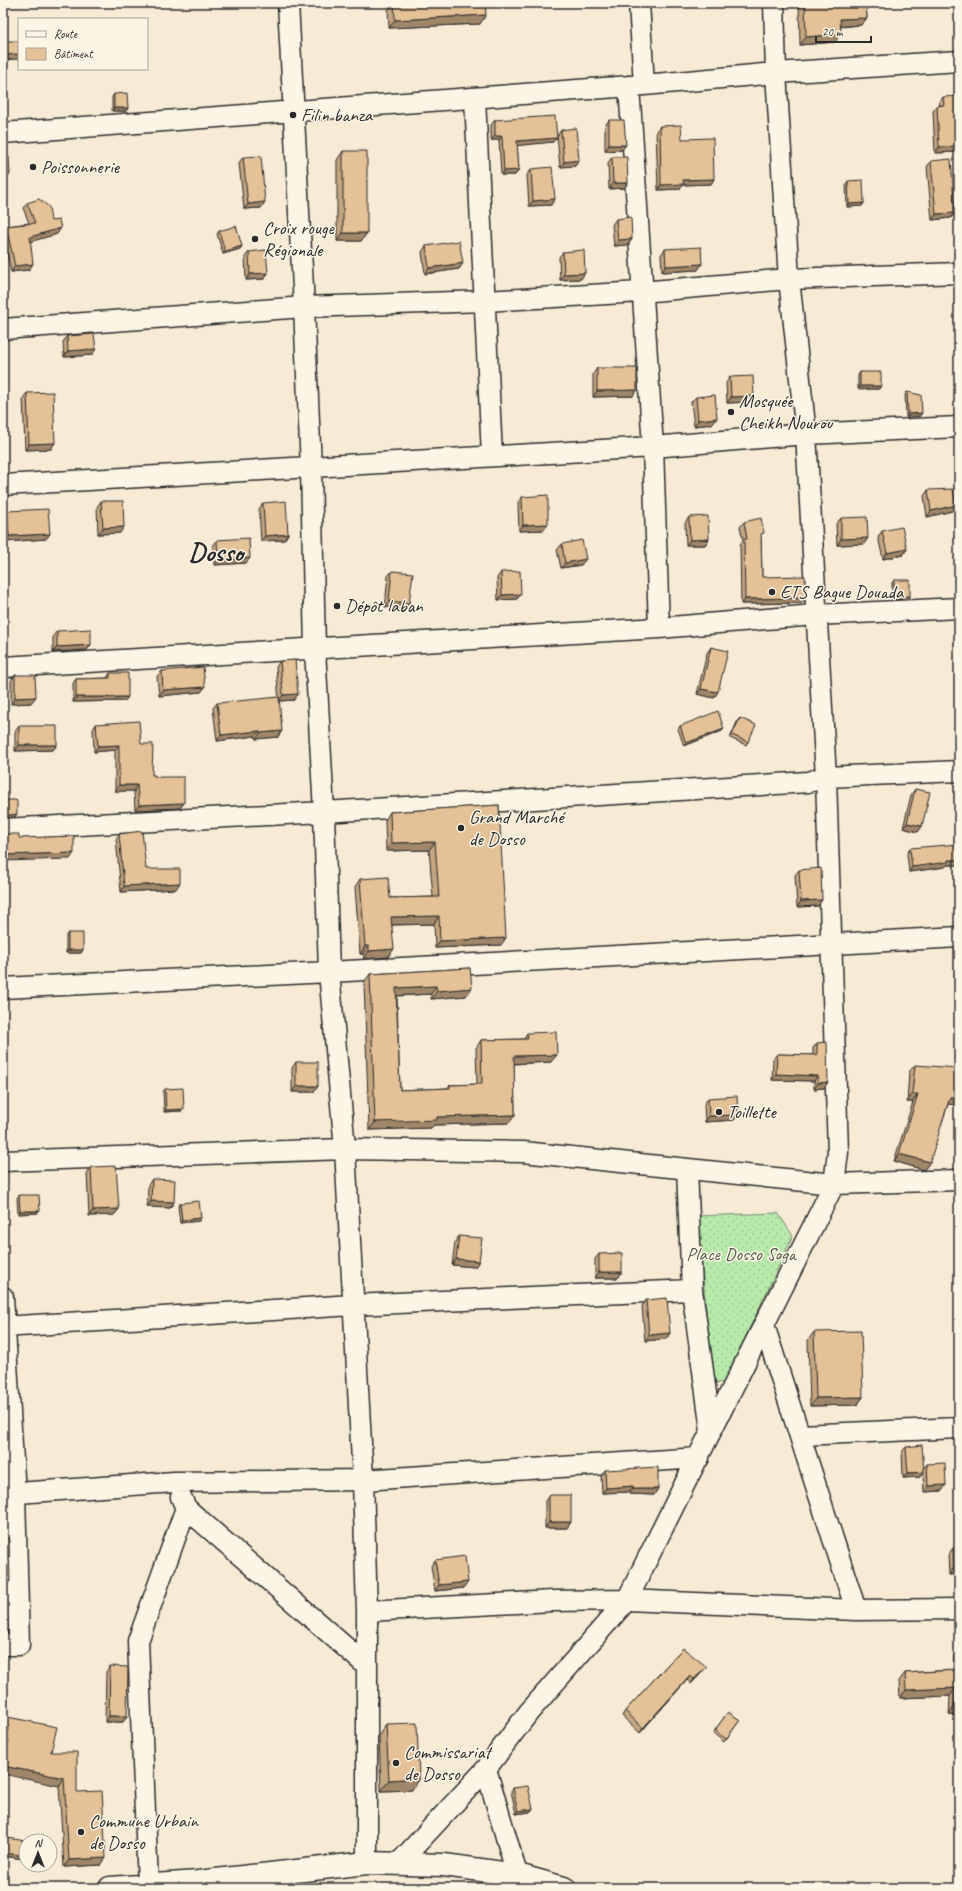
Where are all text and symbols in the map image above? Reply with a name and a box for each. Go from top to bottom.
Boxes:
legend [18,18,148,70]
scale bar [816,18,871,44]
text: 20 m [822,24,844,40]
text: Route [54,26,78,42]
text: Bâtiment [54,46,93,62]
place label: Filin banza [301,103,374,127]
marker: Filin banza [288,110,298,120]
place label: Poissonnerie [41,155,121,179]
marker: Poissonnerie [28,162,38,172]
place label: Croix rouge Régionale [263,216,336,262]
marker: Croix rouge Régionale [250,234,260,244]
place label: Mosquée Cheikh Nourou [739,389,833,435]
marker: Mosquée Cheikh Nourou [726,407,736,417]
district label: Dosso [189,535,246,569]
place label: ETS Bague Douada [780,580,905,604]
marker: ETS Bague Douada [767,587,777,597]
place label: Dépôt laban [345,594,423,618]
marker: Dépôt laban [332,601,342,611]
place label: Grand Marché de Dosso [469,805,566,851]
marker: Grand Marché de Dosso [456,823,466,833]
place label: Toillette [727,1100,777,1124]
marker: Toillette [714,1107,724,1117]
park label: Place Dosso Soga [686,1242,798,1266]
place label: Commissariat de Dosso [404,1740,493,1786]
marker: Commissariat de Dosso [391,1758,401,1768]
place label: Commune Urbain de Dosso [89,1809,200,1855]
marker: Commune Urbain de Dosso [76,1827,86,1837]
north arrow [18,1833,58,1873]
text: N [35,1836,44,1850]

